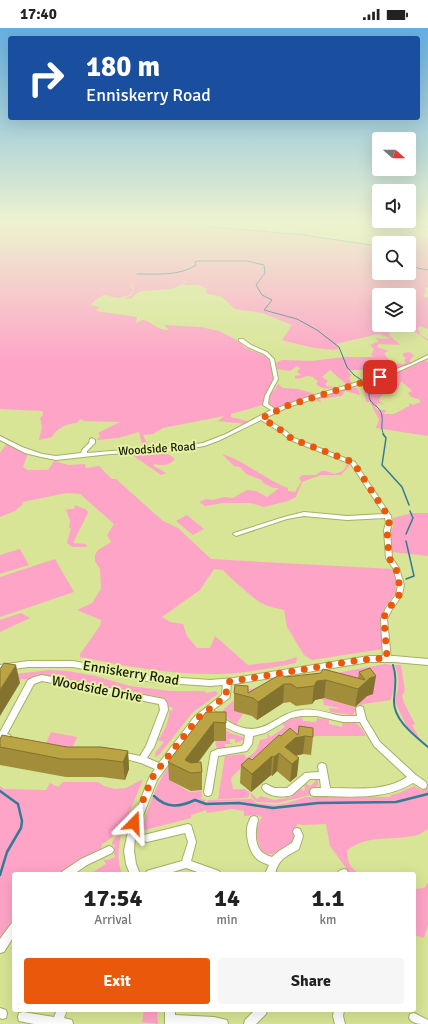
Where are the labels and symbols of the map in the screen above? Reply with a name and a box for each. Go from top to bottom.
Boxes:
north arrow [372,132,416,176]
pin [363,360,397,394]
street label: Woodside Road [118,439,196,459]
street label: Enniskerry Road [82,657,180,689]
street label: Woodside Drive [50,672,144,706]
position arrow [113,802,155,844]

